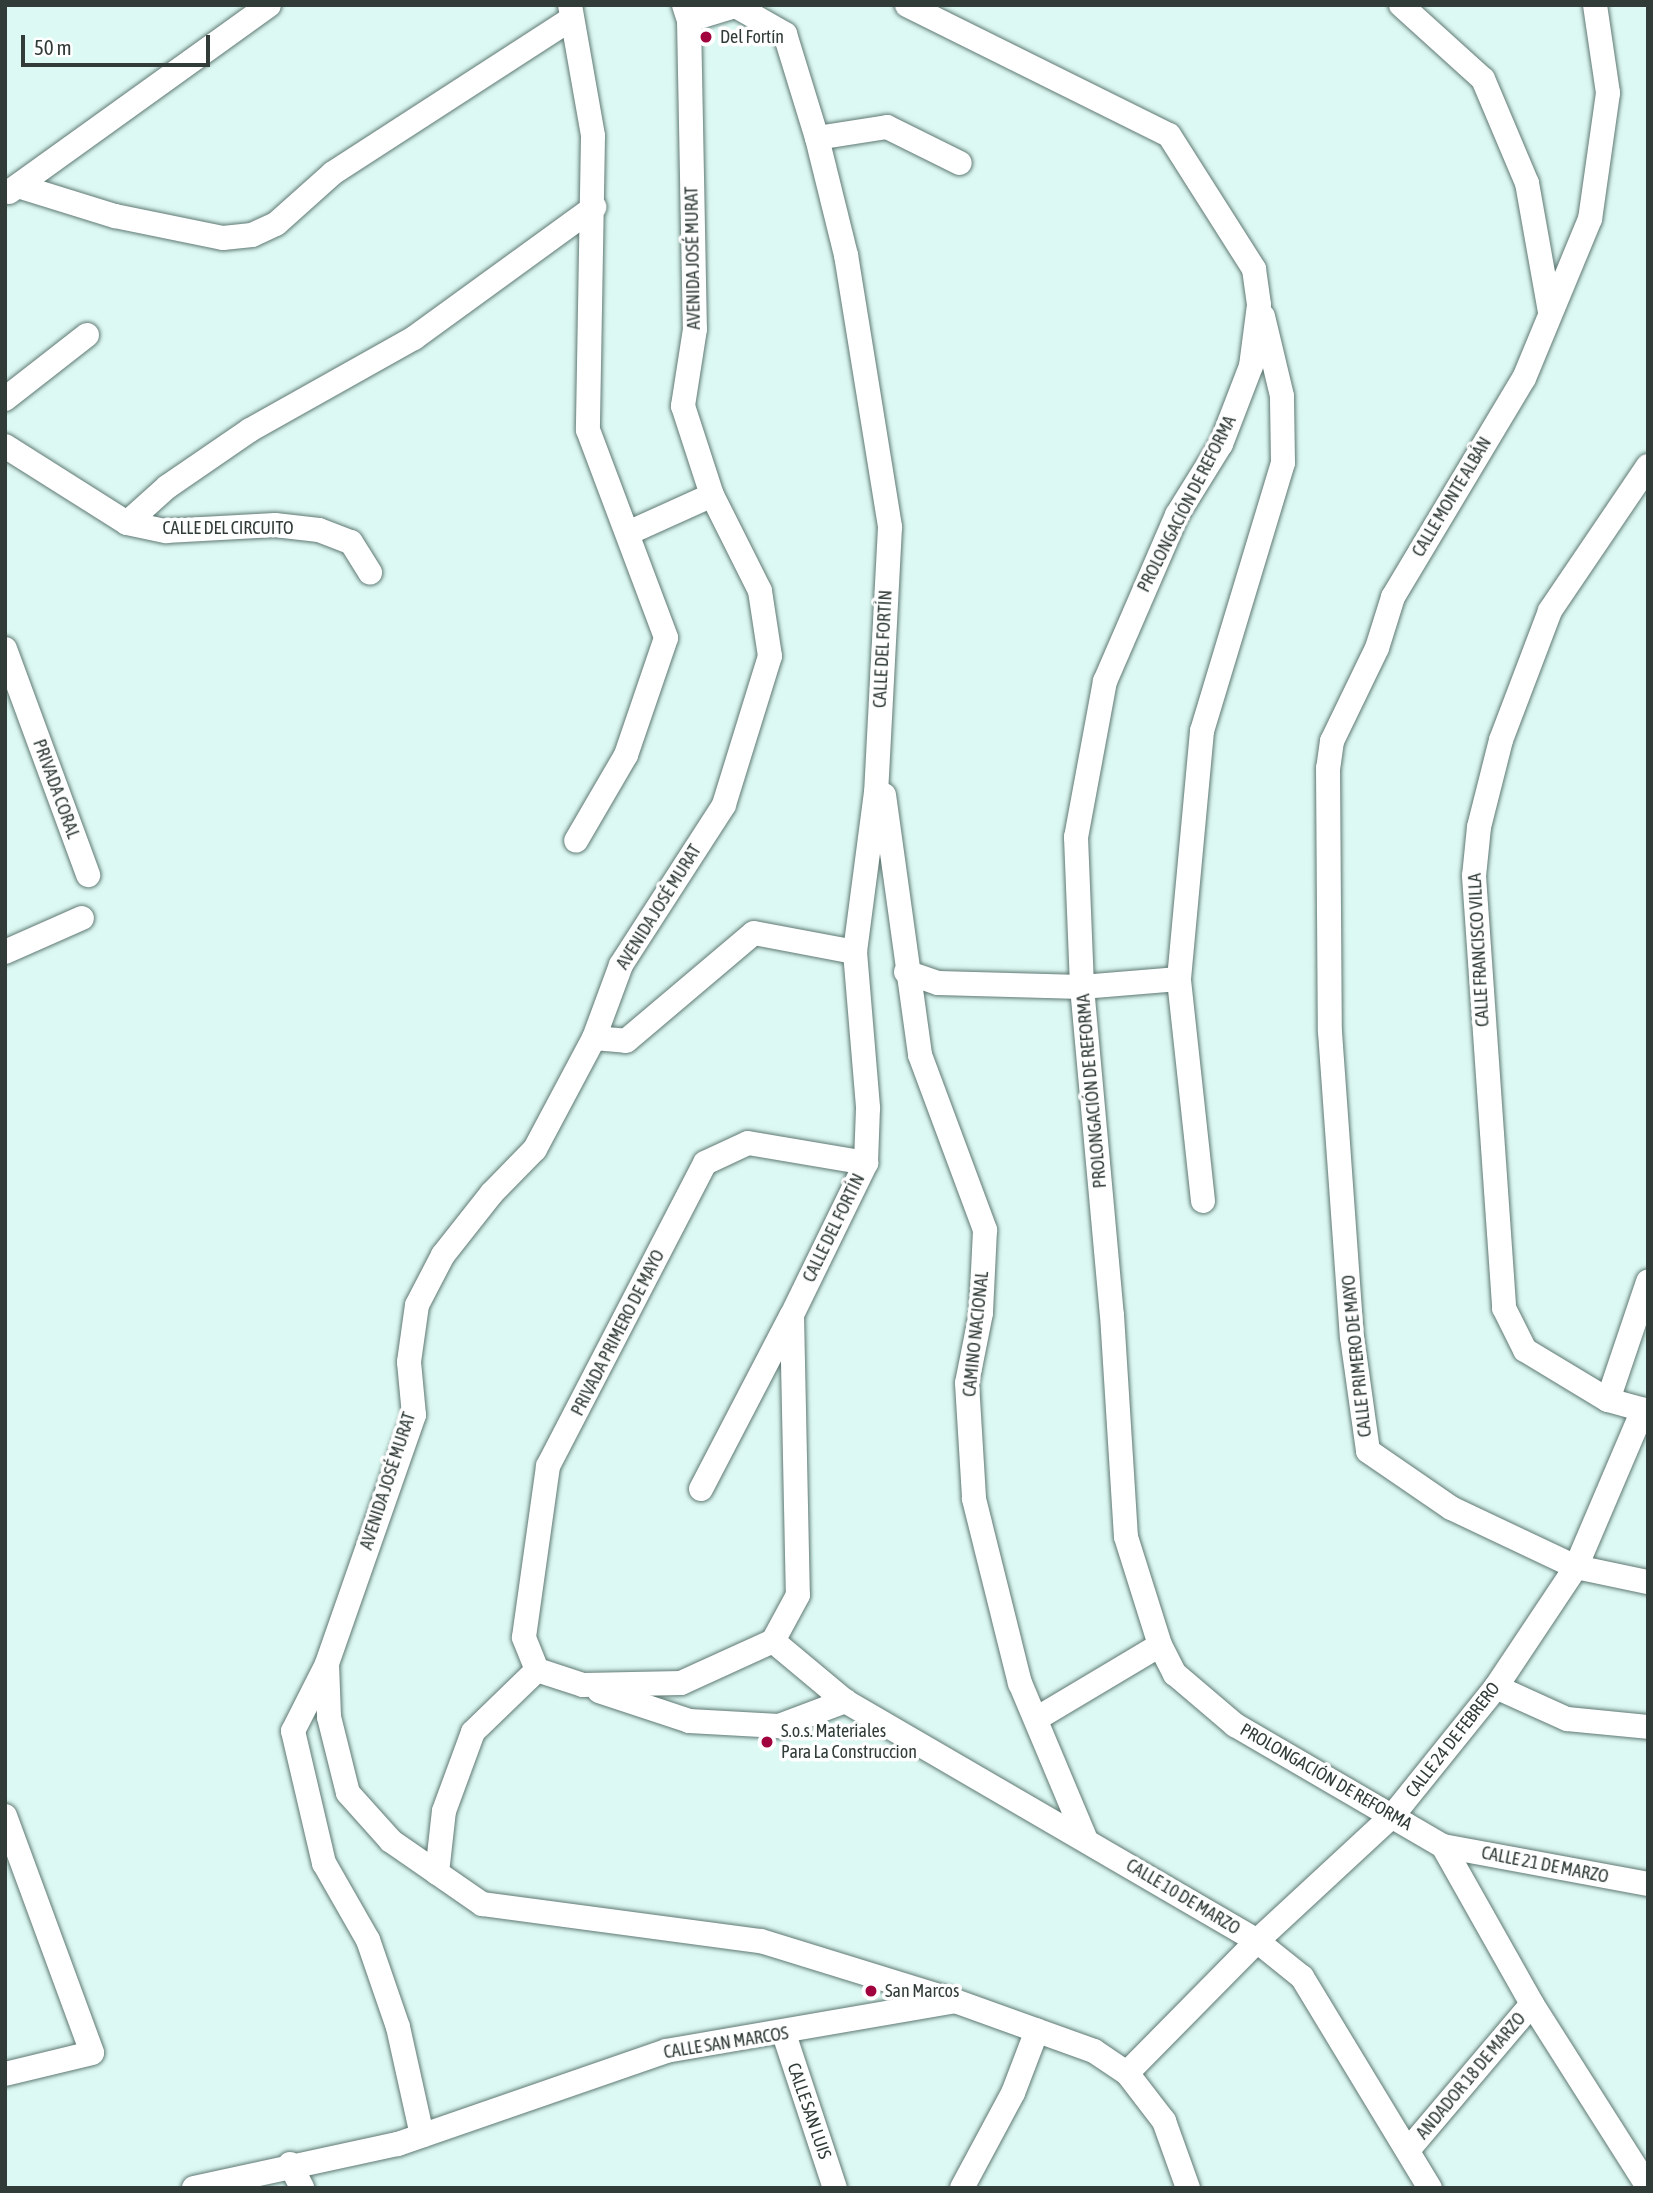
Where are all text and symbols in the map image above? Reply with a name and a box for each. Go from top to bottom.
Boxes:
scale bar [24,21,214,65]
place label: Del Fortín [720,26,784,48]
marker: Del Fortín [698,29,714,45]
text: 50 m [34,35,72,59]
street label: AVENIDA JOSÉ MURAT [681,186,705,330]
street label: PROLONGACIÓN DE REFORMA [1133,412,1241,596]
street label: CALLE MONTE ALBÁN [1408,433,1496,561]
street label: CALLE DEL CIRCUITO [162,517,294,539]
street label: CALLE DEL FORTÍN [869,589,897,709]
street label: PRIVADA CORAL [28,736,84,842]
street label: AVENIDA JOSÉ MURAT [612,841,706,973]
street label: CALLE FRANCISCO VILLA [1464,873,1494,1027]
street label: PROLONGACIÓN DE REFORMA [1073,993,1111,1189]
street label: CALLE DEL FORTÍN [798,1170,870,1286]
street label: PRIVADA PRIMERO DE MAYO [567,1246,669,1420]
street label: CAMINO NACIONAL [959,1270,993,1398]
street label: CALLE PRIMERO DE MAYO [1338,1274,1376,1438]
street label: AVENIDA JOSÉ MURAT [356,1410,420,1552]
street label: CALLE 24 DE FEBRERO [1401,1678,1505,1802]
street label: PROLONGACIÓN DE REFORMA [1236,1719,1416,1835]
place label: S.o.s. Materiales Para La Construccion [781,1721,917,1764]
marker: S.o.s. Materiales Para La Construccion [759,1734,775,1750]
street label: CALLE 21 DE MARZO [1480,1842,1610,1888]
street label: CALLE 10 DE MARZO [1122,1855,1244,1939]
place label: San Marcos [885,1980,959,2002]
marker: San Marcos [863,1983,879,1999]
street label: ANDADOR 18 DE MARZO [1412,2008,1530,2144]
street label: CALLE SAN MARCOS [662,2022,790,2064]
street label: CALLE SAN LUIS [782,2060,836,2162]

